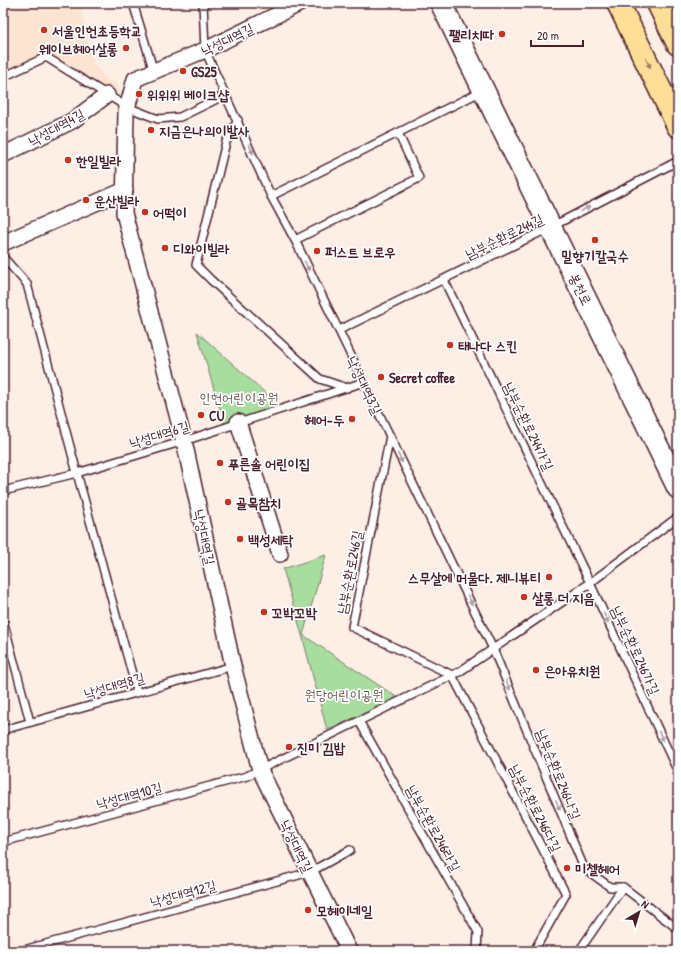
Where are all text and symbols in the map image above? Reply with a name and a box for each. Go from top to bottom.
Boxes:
street label: 낙성대역길 [198,18,257,60]
place label: 서울인헌초등학교 [52,21,142,40]
scale bar [531,22,583,48]
marker: 서울인헌초등학교 [39,25,49,35]
place label: 팰리치따 [449,25,495,44]
text: 20 m [537,27,559,44]
marker: 팰리치따 [497,29,507,39]
place label: 웨이브헤어살롱 [39,39,118,58]
marker: 웨이브헤어살롱 [121,43,131,53]
one-way arrow [645,58,651,69]
place label: GS25 [191,62,217,81]
marker: GS25 [178,66,188,76]
place label: 위위위 베이크샵 [147,85,230,104]
marker: 위위위 베이크샵 [134,89,144,99]
street label: 낙성대역4길 [24,103,88,150]
place label: 지금은나의이발사 [159,121,250,140]
marker: 지금은나의이발사 [146,125,156,135]
one-way arrow [248,143,254,154]
place label: 한일빌라 [75,151,122,170]
marker: 한일빌라 [63,155,73,165]
place label: 운산빌라 [94,191,140,210]
marker: 운산빌라 [81,195,91,205]
place label: 어떡이 [153,203,187,222]
one-way arrow [579,206,591,213]
marker: 어떡이 [140,207,150,217]
street label: 남부순환로244길 [462,209,547,263]
marker: 밀향기칼국수 [590,235,600,245]
place label: 디와이빌라 [173,239,230,258]
place label: 퍼스트 브로우 [325,242,396,261]
marker: 디와이빌라 [160,243,170,253]
marker: 퍼스트 브로우 [312,246,322,256]
place label: 밀향기칼국수 [561,246,629,265]
one-way arrow [304,260,310,271]
street label: 봉천로 [565,270,597,308]
place label: 태나다 스킨 [458,336,518,355]
marker: 태나다 스킨 [445,340,455,350]
street label: 낙성대역3길 [343,353,388,418]
place label: Secret coffee [389,368,455,387]
marker: Secret coffee [376,372,386,382]
street label: 남부순환로244가길 [499,379,559,474]
park label: 인헌어린이공원 [200,388,278,407]
place label: CU [209,406,225,425]
marker: CU [196,410,206,420]
place label: 헤어-두 [305,410,345,429]
marker: 헤어-두 [347,414,357,424]
street label: 낙성대역6길 [127,416,192,452]
one-way arrow [397,453,403,464]
place label: 푸른솔 어린이집 [228,454,310,473]
marker: 푸른솔 어린이집 [215,458,225,468]
place label: 골목참치 [236,493,281,512]
marker: 골목참치 [223,497,233,507]
street label: 낙성대역길 [190,507,220,567]
street label: 남부순환로246길 [332,528,367,616]
place label: 백성세탁 [248,530,294,549]
marker: 백성세탁 [235,534,245,544]
place label: 스무살에 머물다. 제니뷰티 [408,568,541,587]
marker: 스무살에 머물다. 제니뷰티 [544,572,554,582]
place label: 살롱 더 지음 [532,588,595,607]
marker: 살롱 더 지음 [519,592,529,602]
one-way arrow [467,595,473,606]
street label: 남부순환로246가길 [607,602,665,698]
place label: 꼬박꼬박 [271,603,318,622]
marker: 꼬박꼬박 [259,607,269,617]
one-way arrow [603,613,609,624]
place label: 은아유치원 [544,661,600,680]
marker: 은아유치원 [531,665,541,675]
street label: 낙성대역8길 [81,667,147,703]
one-way arrow [506,679,512,691]
park label: 원당어린이공원 [305,685,383,704]
street label: 남부순환로246나길 [532,726,586,823]
one-way arrow [658,730,664,742]
place label: 진미 김밥 [297,738,346,757]
marker: 진미 김밥 [284,742,294,752]
street label: 남부순환로246다길 [506,761,567,856]
street label: 낙성대역10길 [94,777,165,813]
street label: 남부순환로246라길 [402,781,466,875]
one-way arrow [555,799,561,811]
street label: 낙성대역길 [276,817,318,876]
place label: 미첼헤어 [575,859,620,878]
marker: 미첼헤어 [562,863,572,873]
street label: 낙성대역12길 [148,875,219,911]
north arrow [619,892,659,932]
text: N [639,897,652,912]
place label: 모헤이네일 [316,901,373,920]
marker: 모헤이네일 [303,905,313,915]

